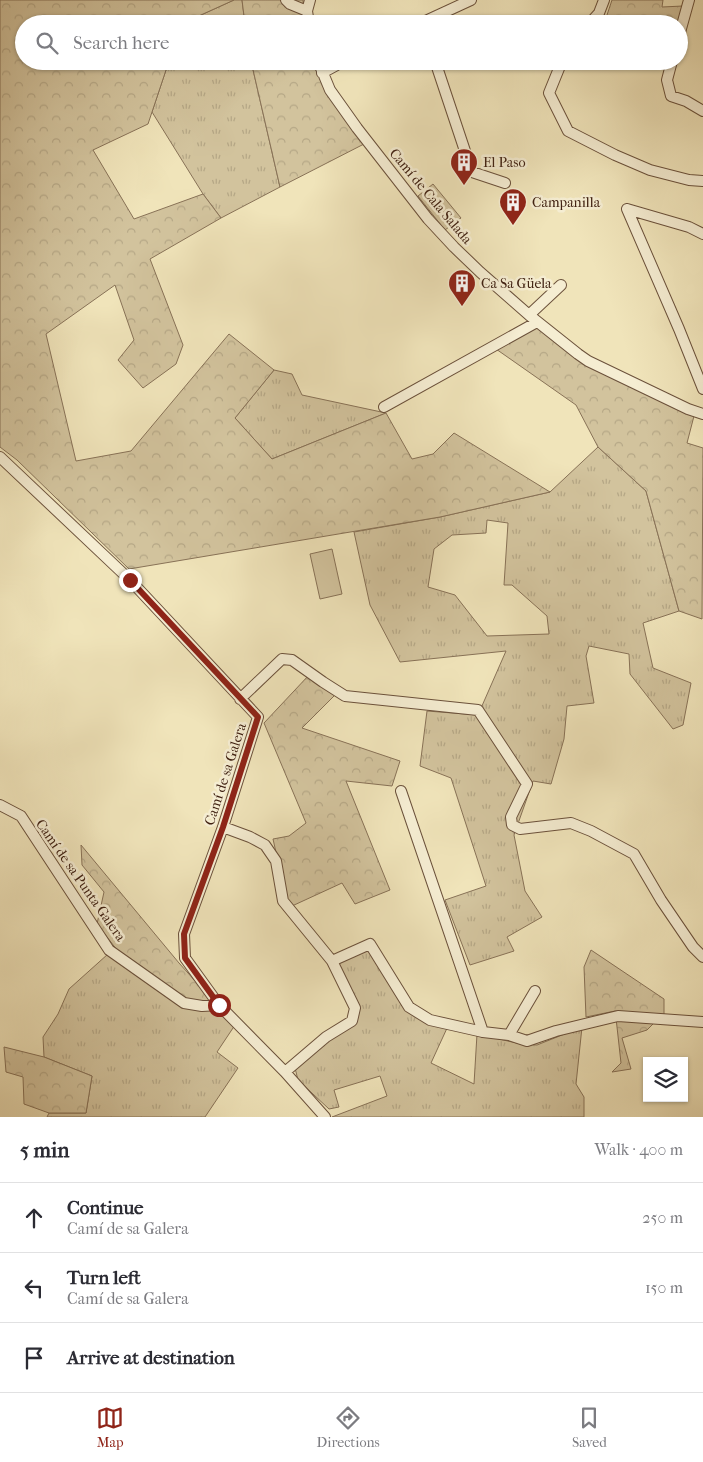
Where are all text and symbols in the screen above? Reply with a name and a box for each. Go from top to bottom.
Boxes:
search box [15,15,688,70]
icon: search [33,29,61,57]
text: Search here [73,32,169,54]
street label: Camí de Cala Salada [386,145,476,248]
building icon: El Paso [449,147,479,186]
place label: El Paso [483,154,525,171]
building icon: Campanilla [498,187,528,226]
place label: Campanilla [532,194,601,211]
building icon: Ca Sa Güela [447,268,477,307]
place label: Ca Sa Güela [481,275,552,292]
route end [119,569,142,592]
street label: Camí de sa Galera [201,720,250,827]
street label: Camí de sa Punta Galera [32,816,130,945]
route start [208,994,231,1017]
map controls [643,1057,688,1102]
button: layers [643,1057,688,1102]
text: 5 min [20,1138,69,1162]
text: Walk · 400 m [594,1140,683,1159]
text: Continue [67,1197,143,1219]
icon: ahead [20,1204,48,1232]
text: 250 m [642,1208,683,1227]
text: Camí de sa Galera [67,1219,189,1238]
text: Turn left [67,1267,141,1289]
icon: left [20,1274,48,1302]
text: 150 m [645,1278,683,1297]
text: Camí de sa Galera [67,1289,189,1308]
icon: arrive [20,1344,48,1372]
text: Arrive at destination [67,1347,235,1369]
tab: Map [96,1404,124,1451]
tab: Directions [317,1404,380,1451]
tab: Saved [572,1404,607,1451]

